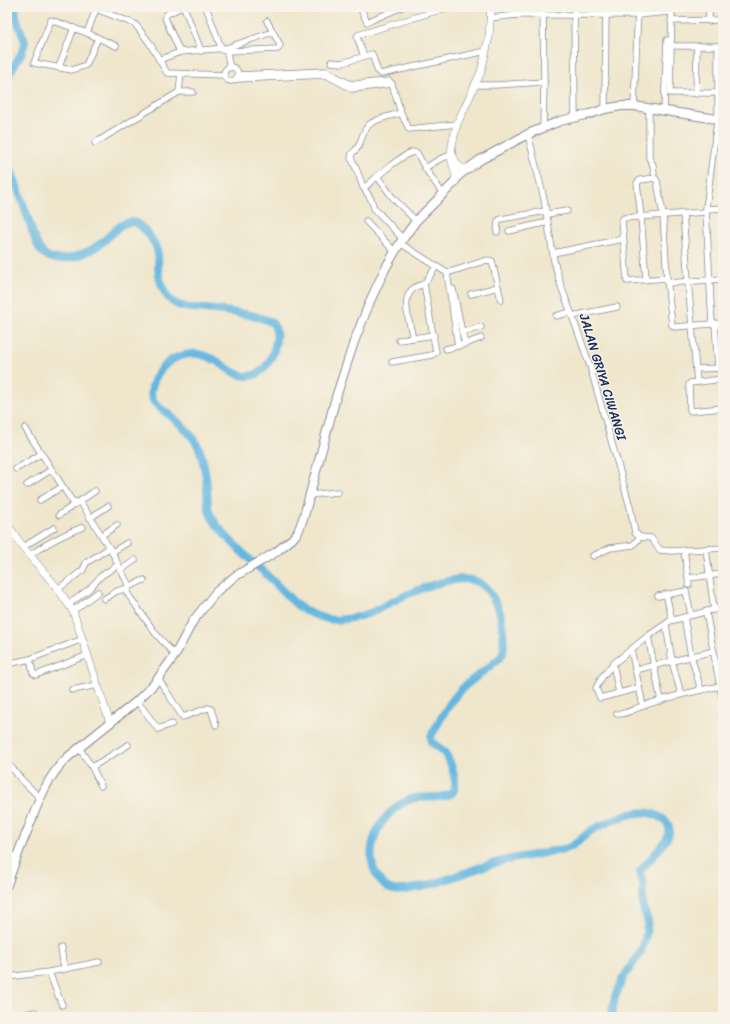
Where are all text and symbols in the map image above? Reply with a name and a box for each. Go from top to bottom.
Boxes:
street label: JALAN GRIYA CIWANGI [572,310,633,444]

